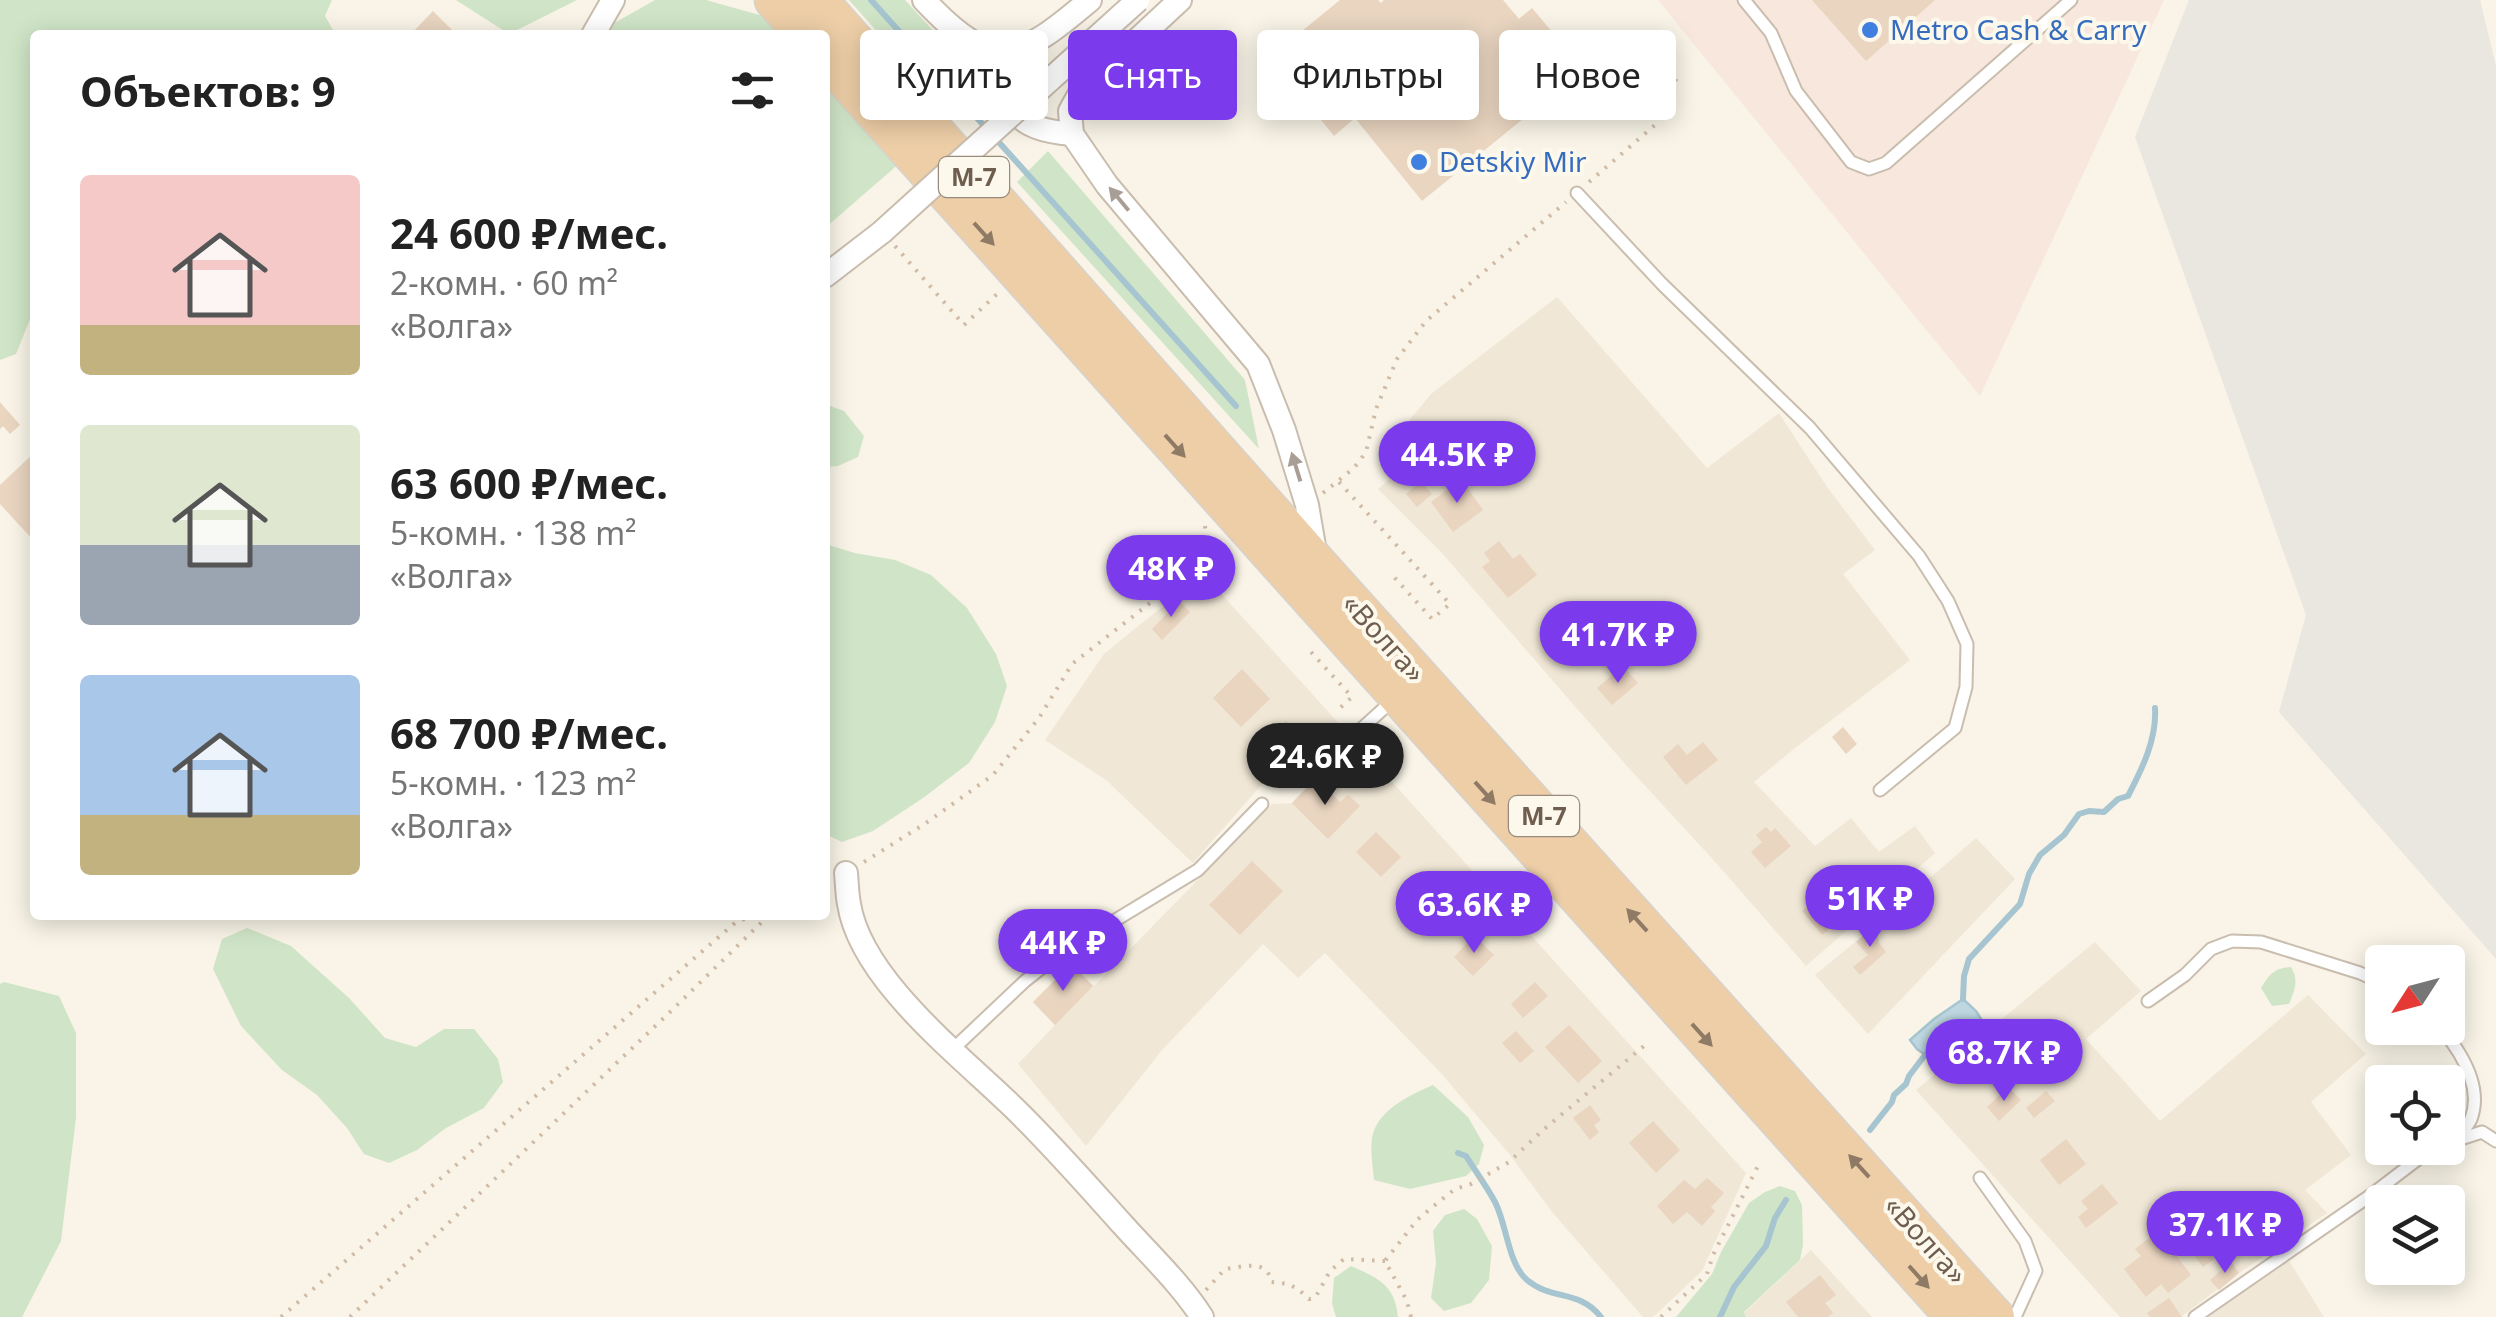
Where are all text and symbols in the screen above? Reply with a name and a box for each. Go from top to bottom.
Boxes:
place label: Metro Cash & Carry [1890,10,2147,48]
marker: Metro Cash & Carry [1859,19,1881,41]
chip: Купить [860,30,1048,120]
chip: Снять [1068,30,1237,120]
chip: Фильтры [1257,30,1479,120]
chip: Новое [1499,30,1676,120]
text: Объектов: 9 [80,62,336,119]
icon: filters [725,63,780,118]
place label: Detskiy Mir [1439,142,1587,180]
marker: Detskiy Mir [1408,151,1430,173]
road number: М-7 [939,157,1009,197]
one-way arrow [1109,187,1130,212]
text: 24 600 ₽/мес. [390,204,668,261]
icon: home [160,215,280,335]
one-way arrow [972,221,994,246]
text: 2-комн. · 60 m² [390,261,618,304]
text: «Волга» [390,304,513,347]
pin: 44.5K ₽ [1365,421,1549,506]
text: 44.5K ₽ [1401,432,1513,475]
one-way arrow [1163,433,1185,458]
one-way arrow [1287,452,1302,482]
text: 63 600 ₽/мес. [390,454,668,511]
icon: home [160,465,280,585]
text: 5-комн. · 138 m² [390,511,636,554]
pin: 48K ₽ [1101,535,1241,620]
text: 48K ₽ [1128,546,1214,589]
text: «Волга» [390,554,513,597]
street label: «Волга» [1335,585,1435,690]
pin: 41.7K ₽ [1526,601,1710,686]
text: 41.7K ₽ [1562,612,1674,655]
text: 68 700 ₽/мес. [390,704,668,761]
icon: home [160,715,280,835]
pin: 24.6K ₽ [1233,723,1417,808]
text: 24.6K ₽ [1269,734,1381,777]
text: 5-комн. · 123 m² [390,761,636,804]
one-way arrow [1473,781,1496,805]
road number: М-7 [1509,796,1579,836]
text: «Волга» [390,804,513,847]
pin: 51K ₽ [1800,865,1940,950]
pin: 63.6K ₽ [1382,871,1566,956]
text: 51K ₽ [1827,876,1913,919]
text: 63.6K ₽ [1418,882,1530,925]
one-way arrow [1627,908,1649,933]
pin: 44K ₽ [993,909,1133,994]
text: 44K ₽ [1020,920,1106,963]
north arrow [2365,945,2465,1045]
map controls [2365,945,2465,1285]
pin: 68.7K ₽ [1912,1019,2096,1104]
one-way arrow [1690,1023,1713,1047]
text: 68.7K ₽ [1948,1030,2060,1073]
button: locate [2365,1065,2465,1165]
one-way arrow [1849,1154,1871,1179]
button: layers [2365,1185,2465,1285]
street label: «Волга» [1877,1187,1977,1292]
pin: 37.1K ₽ [2133,1191,2317,1276]
text: 37.1K ₽ [2169,1202,2281,1245]
one-way arrow [1907,1264,1929,1289]

